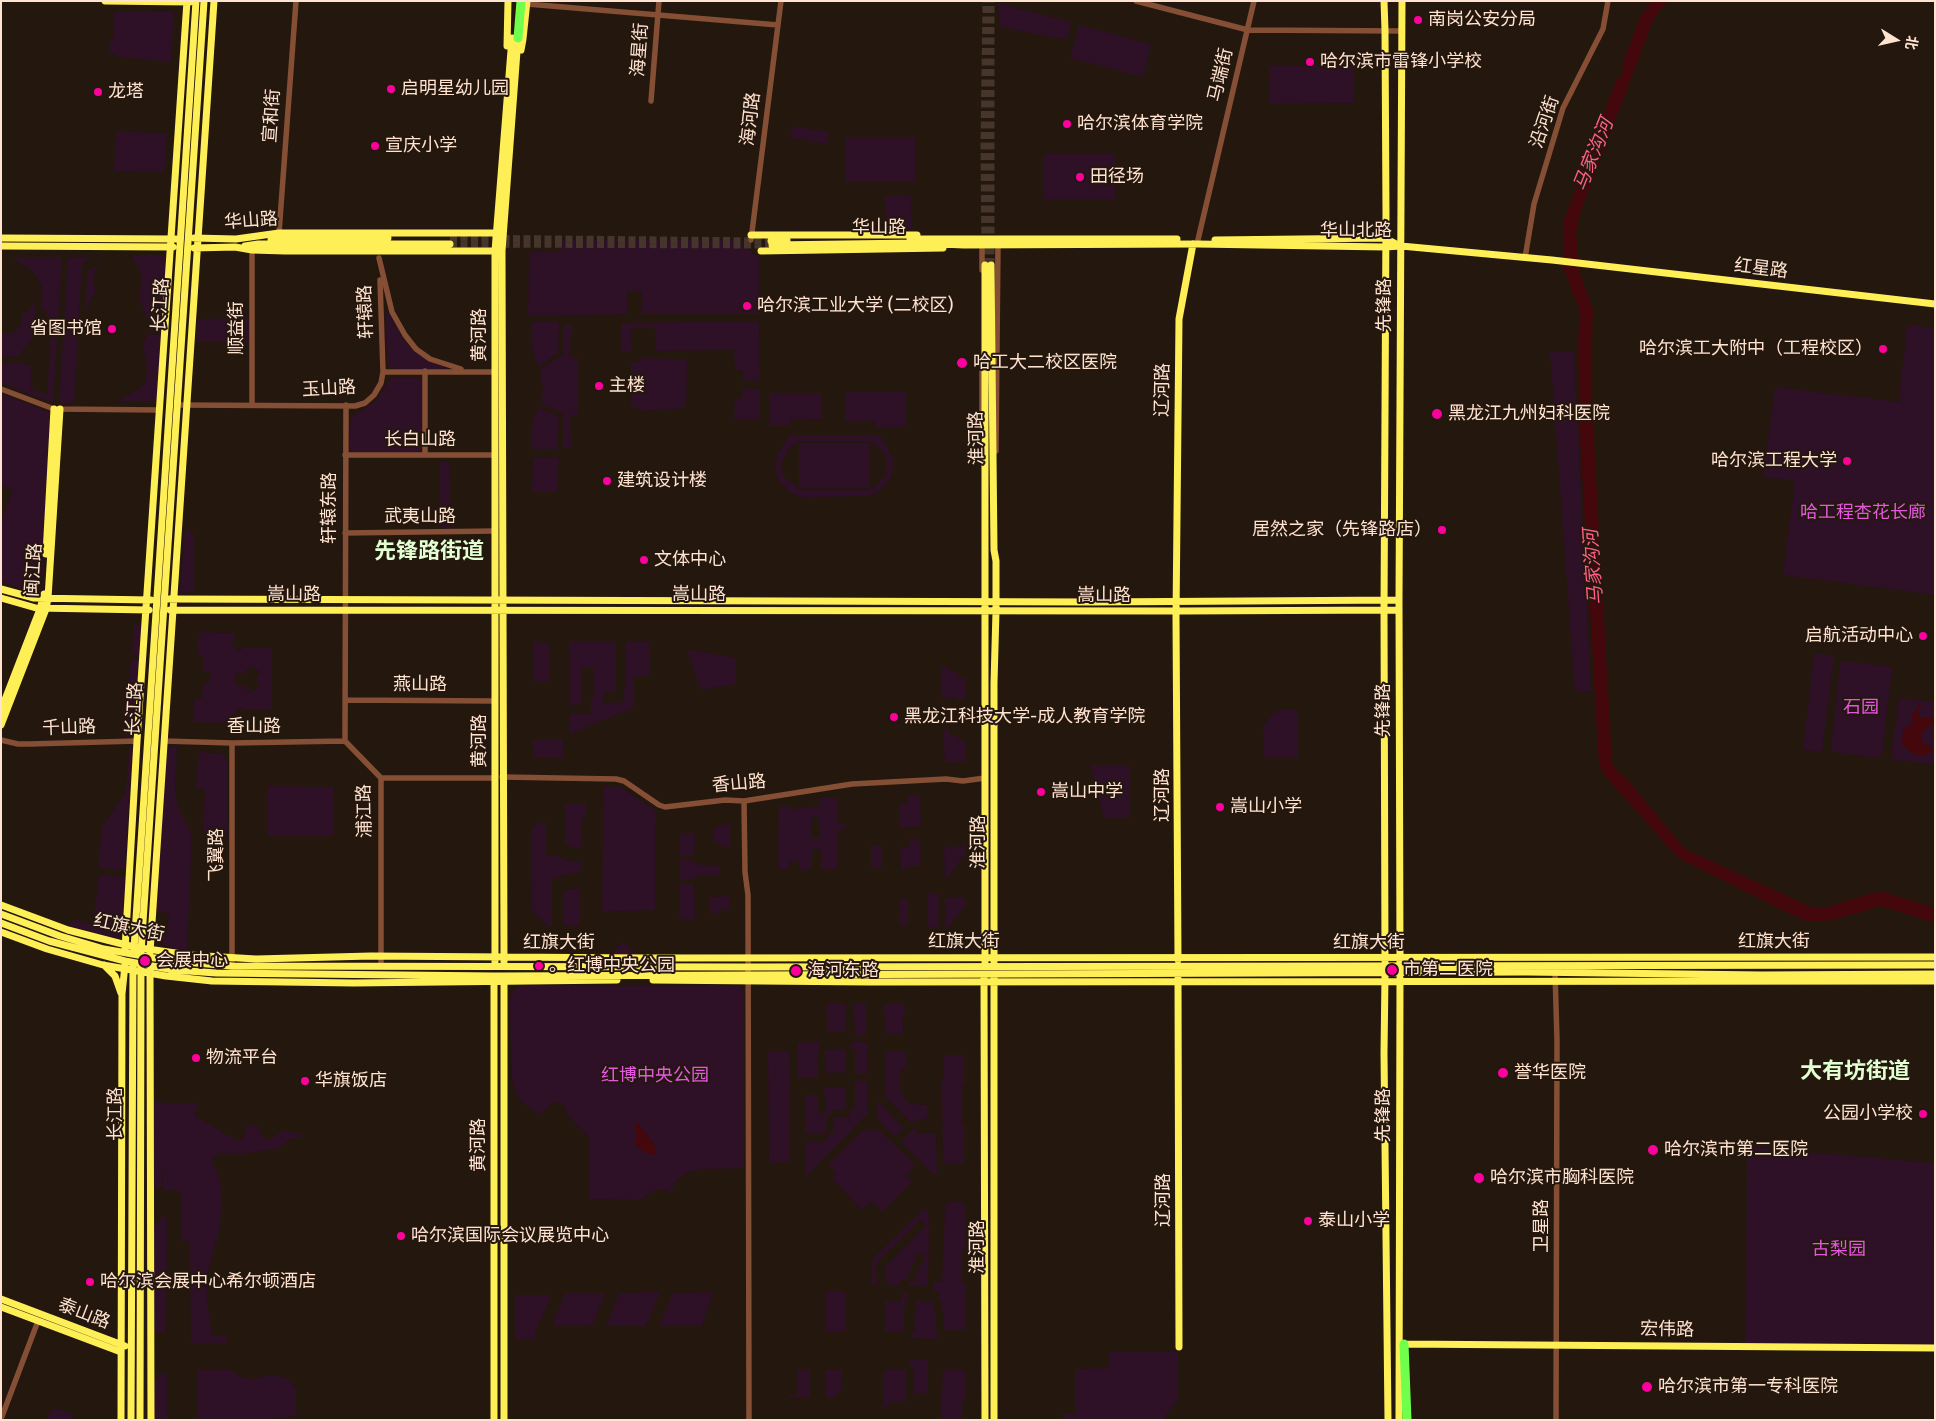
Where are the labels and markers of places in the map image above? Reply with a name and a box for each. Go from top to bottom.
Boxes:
place label: 南岗公安分局 [1428,9,1536,31]
marker: 南岗公安分局 [1412,14,1424,26]
place label: 哈尔滨市雷锋小学校 [1320,51,1482,73]
marker: 哈尔滨市雷锋小学校 [1304,56,1316,68]
place label: 启明星幼儿园 [401,78,509,100]
place label: 龙塔 [108,81,144,103]
marker: 启明星幼儿园 [385,83,397,95]
marker: 龙塔 [92,86,104,98]
place label: 哈尔滨体育学院 [1077,113,1203,135]
marker: 哈尔滨体育学院 [1061,118,1073,130]
place label: 宣庆小学 [385,135,457,157]
marker: 宣庆小学 [369,140,381,152]
place label: 田径场 [1090,166,1144,188]
marker: 田径场 [1074,171,1086,183]
place label: 哈尔滨工业大学 (二校区) [757,295,953,317]
marker: 哈尔滨工业大学 (二校区) [741,300,753,312]
place label: 省图书馆 [30,318,102,340]
marker: 省图书馆 [106,323,118,335]
place label: 哈尔滨工大附中（工程校区） [1639,338,1873,360]
marker: 哈尔滨工大附中（工程校区） [1877,343,1889,355]
place label: 哈工大二校区医院 [973,352,1117,374]
marker: 哈工大二校区医院 [955,356,969,370]
place label: 主楼 [609,375,645,397]
marker: 主楼 [593,380,605,392]
place label: 黑龙江九州妇科医院 [1448,403,1610,425]
marker: 黑龙江九州妇科医院 [1430,407,1444,421]
place label: 哈尔滨工程大学 [1711,450,1837,472]
marker: 哈尔滨工程大学 [1841,455,1853,467]
place label: 建筑设计楼 [617,470,707,492]
marker: 建筑设计楼 [601,475,613,487]
place label: 居然之家（先锋路店） [1252,519,1432,541]
marker: 居然之家（先锋路店） [1436,524,1448,536]
place label: 文体中心 [654,549,726,571]
marker: 文体中心 [638,554,650,566]
place label: 启航活动中心 [1805,625,1913,647]
marker: 启航活动中心 [1917,630,1929,642]
place label: 黑龙江科技大学-成人教育学院 [904,706,1145,728]
marker: 黑龙江科技大学-成人教育学院 [888,711,900,723]
place label: 嵩山中学 [1051,781,1123,803]
marker: 嵩山中学 [1035,786,1047,798]
place label: 嵩山小学 [1230,796,1302,818]
marker: 嵩山小学 [1214,801,1226,813]
place label: 会展中心 [156,950,228,972]
marker: 会展中心 [138,954,152,968]
place label: 。红博中央公园 [549,955,675,977]
place label: 市第二医院 [1403,959,1493,981]
marker: 。红博中央公园 [533,960,545,972]
place label: 海河东路 [807,960,879,982]
marker: 市第二医院 [1385,963,1399,977]
marker: 海河东路 [789,964,803,978]
place label: 物流平台 [206,1047,278,1069]
marker: 物流平台 [190,1052,202,1064]
place label: 誉华医院 [1514,1062,1586,1084]
marker: 誉华医院 [1496,1066,1510,1080]
place label: 华旗饭店 [315,1070,387,1092]
marker: 华旗饭店 [299,1075,311,1087]
place label: 公园小学校 [1823,1103,1913,1125]
marker: 公园小学校 [1917,1108,1929,1120]
place label: 哈尔滨市第二医院 [1664,1139,1808,1161]
marker: 哈尔滨市第二医院 [1646,1143,1660,1157]
place label: 哈尔滨市胸科医院 [1490,1167,1634,1189]
marker: 哈尔滨市胸科医院 [1472,1171,1486,1185]
place label: 泰山小学 [1318,1210,1390,1232]
marker: 泰山小学 [1302,1215,1314,1227]
place label: 哈尔滨国际会议展览中心 [411,1225,609,1247]
marker: 哈尔滨国际会议展览中心 [395,1230,407,1242]
place label: 哈尔滨会展中心希尔顿酒店 [100,1271,316,1293]
marker: 哈尔滨会展中心希尔顿酒店 [84,1276,96,1288]
place label: 哈尔滨市第一专科医院 [1658,1376,1838,1398]
marker: 哈尔滨市第一专科医院 [1640,1380,1654,1394]

